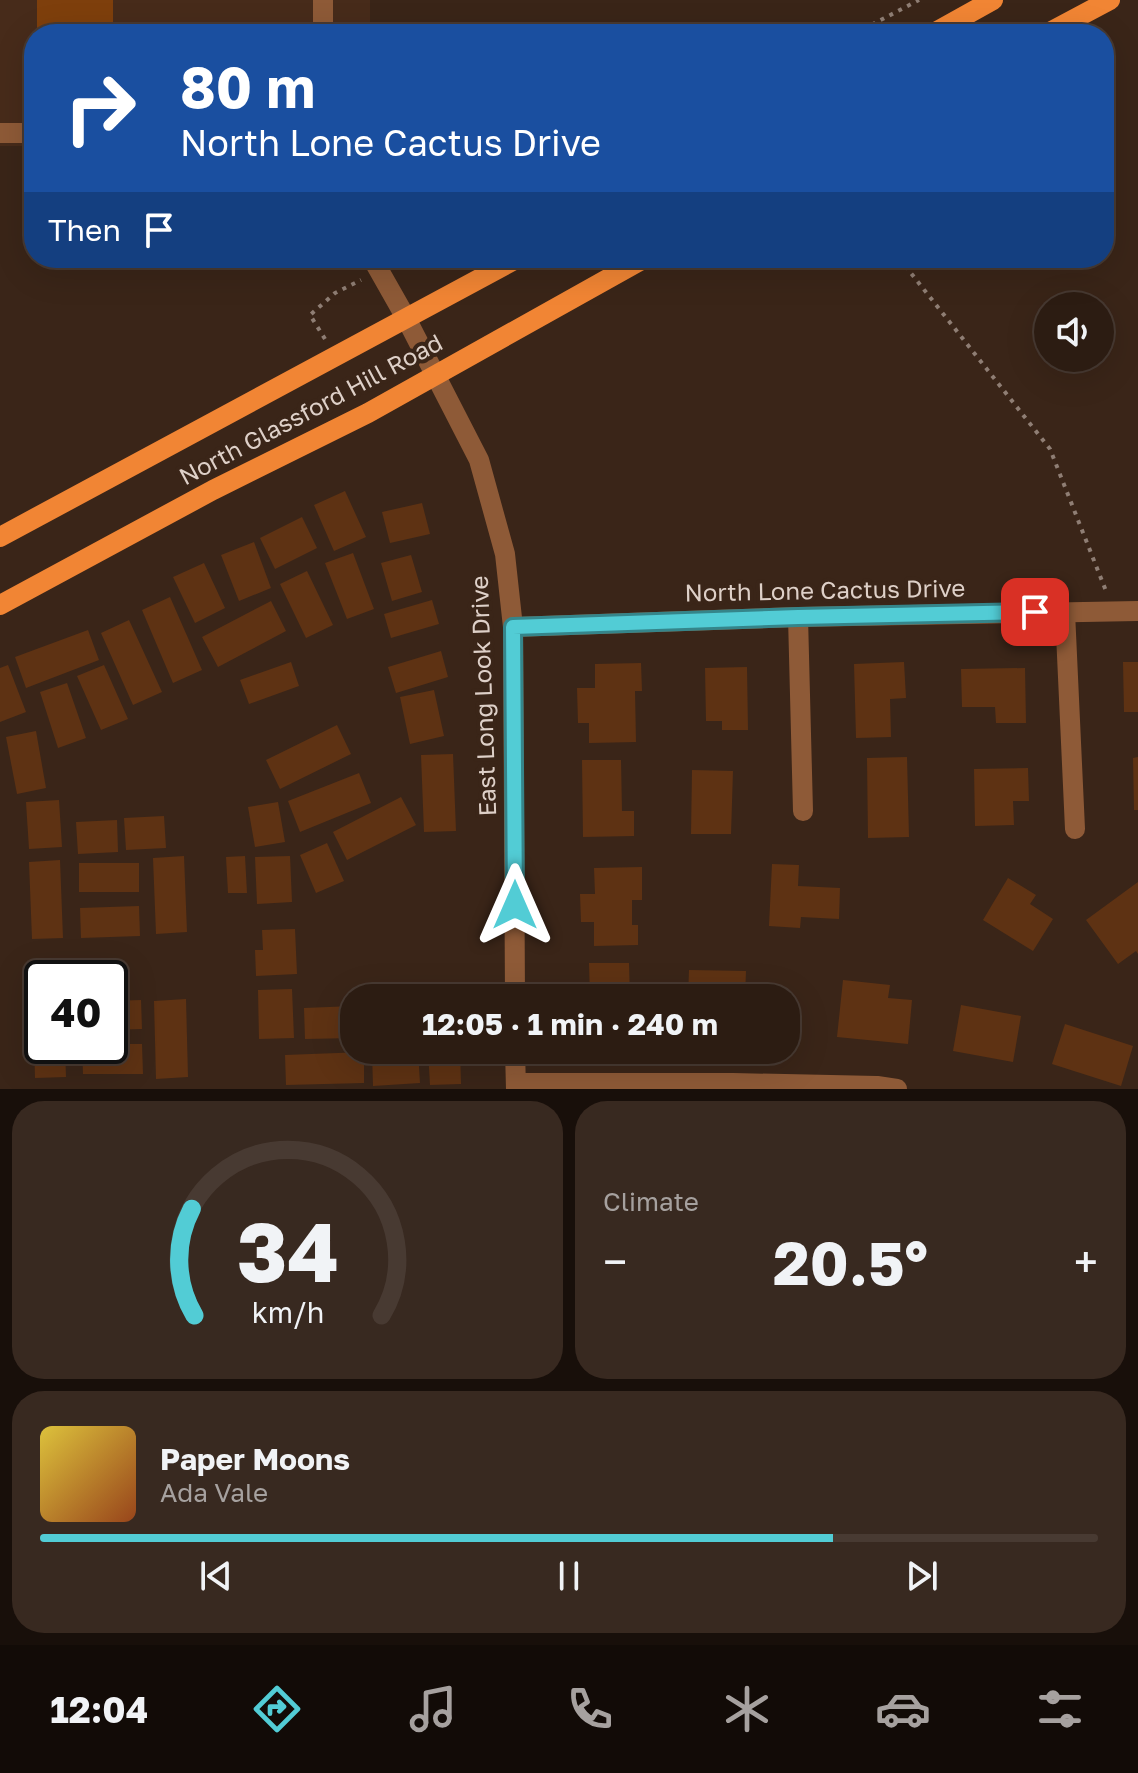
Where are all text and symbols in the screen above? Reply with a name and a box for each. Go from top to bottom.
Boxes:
text: 80 m [180,53,315,120]
icon: right [48,56,152,160]
text: North Lone Cactus Drive [180,121,601,164]
icon: arrive [137,208,181,252]
text: Then [48,212,121,248]
map controls [1034,292,1114,372]
button: sound [1034,292,1114,372]
street label: North Glassford Hill Road [174,327,447,491]
street label: North Lone Cactus Drive [684,573,966,606]
street label: East Long Look Drive [464,575,501,817]
pin [1001,578,1069,646]
icon: arrive [1013,590,1057,634]
position arrow [473,863,557,947]
speed limit sign: 40 [24,960,128,1064]
text: 12:05 · 1 min · 240 m [422,1006,718,1042]
text: Climate [603,1186,699,1217]
text: 34 [236,1200,339,1300]
text: 20.5° [773,1226,928,1298]
text: − [603,1235,627,1288]
text: + [1074,1235,1098,1288]
text: km/h [251,1295,324,1329]
text: Paper Moons [160,1441,350,1477]
text: Ada Vale [160,1477,268,1508]
icon: previous [194,1554,238,1598]
icon: pause [547,1554,591,1598]
icon: next [900,1554,944,1598]
icon: directions [249,1681,305,1737]
icon: music [405,1681,461,1737]
icon: phone [562,1681,618,1737]
icon: climate [719,1681,775,1737]
icon: car [875,1681,931,1737]
icon: filters [1032,1681,1088,1737]
text: 12:04 [50,1688,148,1731]

